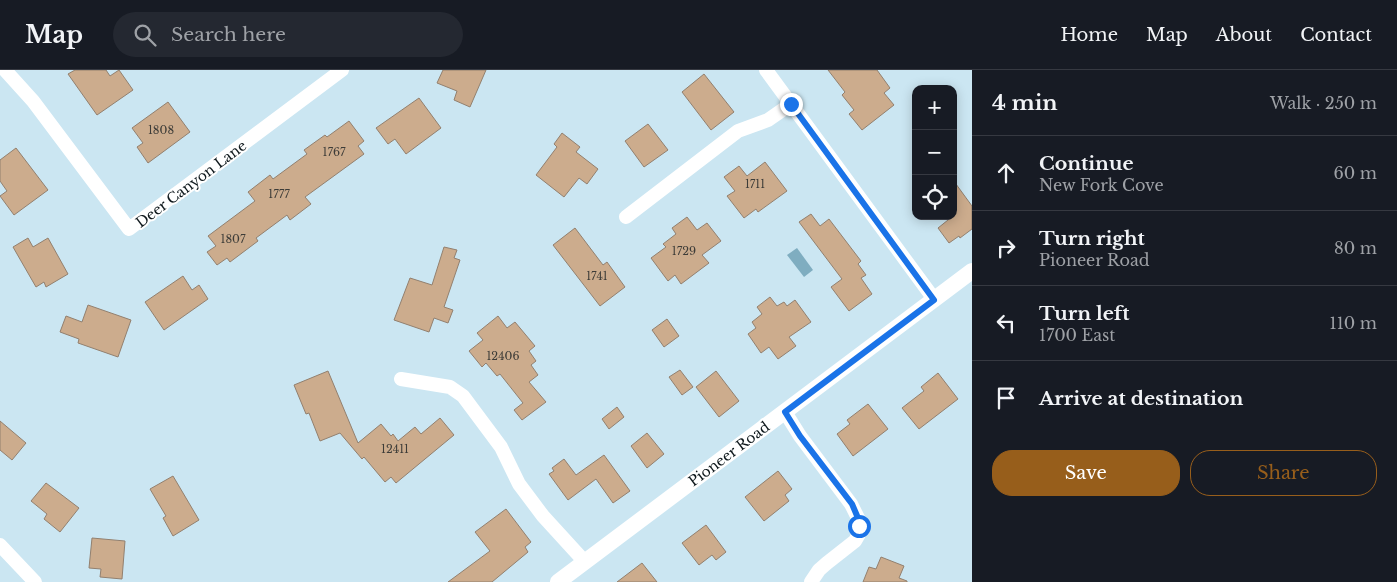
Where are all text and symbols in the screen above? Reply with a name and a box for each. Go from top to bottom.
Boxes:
search box [113,12,463,57]
text: Map [25,20,83,49]
icon: search [131,21,159,49]
text: Search here [171,23,286,46]
text: Home [1060,24,1118,46]
text: Map [1146,24,1188,46]
text: About [1216,24,1272,46]
text: Contact [1300,24,1372,46]
map controls [912,85,957,220]
button: + [912,85,957,130]
text: 4 min [992,90,1058,116]
route end [780,93,803,116]
text: Walk · 250 m [1270,93,1377,113]
house number: 1808 [148,123,174,137]
button: − [912,130,957,175]
street label: Deer Canyon Lane [132,136,250,232]
house number: 1767 [322,145,346,159]
text: Continue [1039,152,1134,175]
icon: ahead [992,159,1020,187]
text: 60 m [1334,163,1377,183]
button: locate [912,175,957,220]
text: New Fork Cove [1039,175,1164,195]
house number: 1711 [745,177,765,191]
house number: 1777 [268,187,290,201]
text: Turn right [1039,227,1145,250]
house number: 1807 [221,232,246,246]
icon: right [992,234,1020,262]
text: 80 m [1334,238,1377,258]
house number: 1729 [672,244,696,258]
text: Pioneer Road [1039,250,1150,270]
house number: 1741 [586,269,608,283]
text: Turn left [1039,302,1130,325]
icon: left [992,309,1020,337]
text: 110 m [1330,313,1377,333]
text: 1700 East [1039,325,1115,345]
house number: 12406 [486,349,520,363]
icon: arrive [992,384,1020,412]
text: Arrive at destination [1039,387,1243,410]
street label: Pioneer Road [685,417,774,490]
house number: 12411 [381,442,409,456]
button: Save [992,450,1180,496]
button: Share [1190,450,1377,496]
route start [848,515,871,538]

